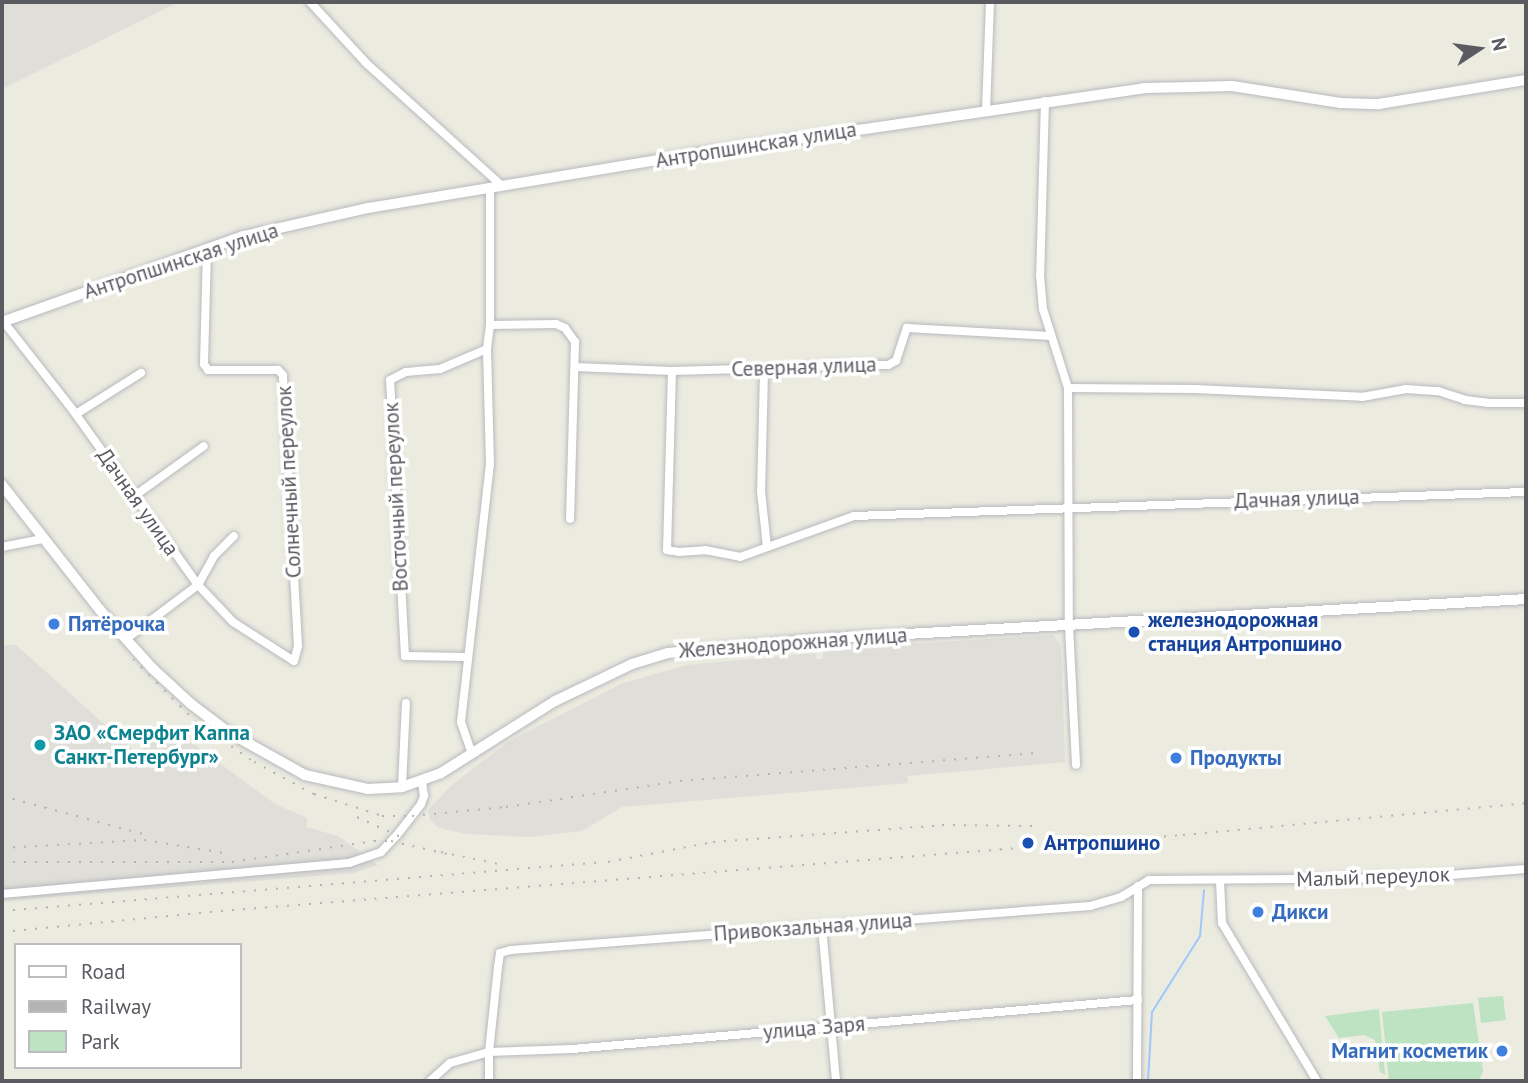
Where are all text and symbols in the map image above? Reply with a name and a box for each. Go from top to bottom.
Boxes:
north arrow [1444,14,1514,84]
text: N [1486,35,1513,53]
street label: Антропшинская улица [654,117,858,173]
street label: Антропшинская улица [81,218,281,304]
street label: Северная улица [731,352,877,382]
street label: Солнечный переулок [271,385,307,579]
street label: Восточный переулок [378,402,414,592]
street label: Дачная улица [92,443,184,561]
street label: Дачная улица [1234,484,1360,514]
place label: железнодорожная станция Антропшино [1148,607,1343,657]
place label: Пятёрочка [68,611,165,637]
marker: Пятёрочка [46,616,62,632]
street label: Железнодорожная улица [678,622,908,664]
marker: железнодорожная станция Антропшино [1126,624,1142,640]
place label: ЗАО «Смерфит Каппа Санкт-Петербург» [54,720,251,770]
marker: ЗАО «Смерфит Каппа Санкт-Петербург» [32,737,48,753]
place label: Продукты [1190,745,1282,771]
marker: Продукты [1168,750,1184,766]
place label: Антропшино [1044,830,1160,856]
marker: Антропшино [1018,833,1038,853]
street label: Малый переулок [1296,862,1450,892]
place label: Дикси [1272,899,1328,925]
marker: Дикси [1250,904,1266,920]
street label: Привокзальная улица [713,907,913,947]
legend [14,943,242,1069]
text: Road [81,958,125,985]
text: Railway [81,993,151,1020]
street label: улица Заря [762,1011,866,1045]
text: Park [81,1028,120,1055]
place label: Магнит косметик [1331,1038,1488,1064]
marker: Магнит косметик [1494,1043,1510,1059]

